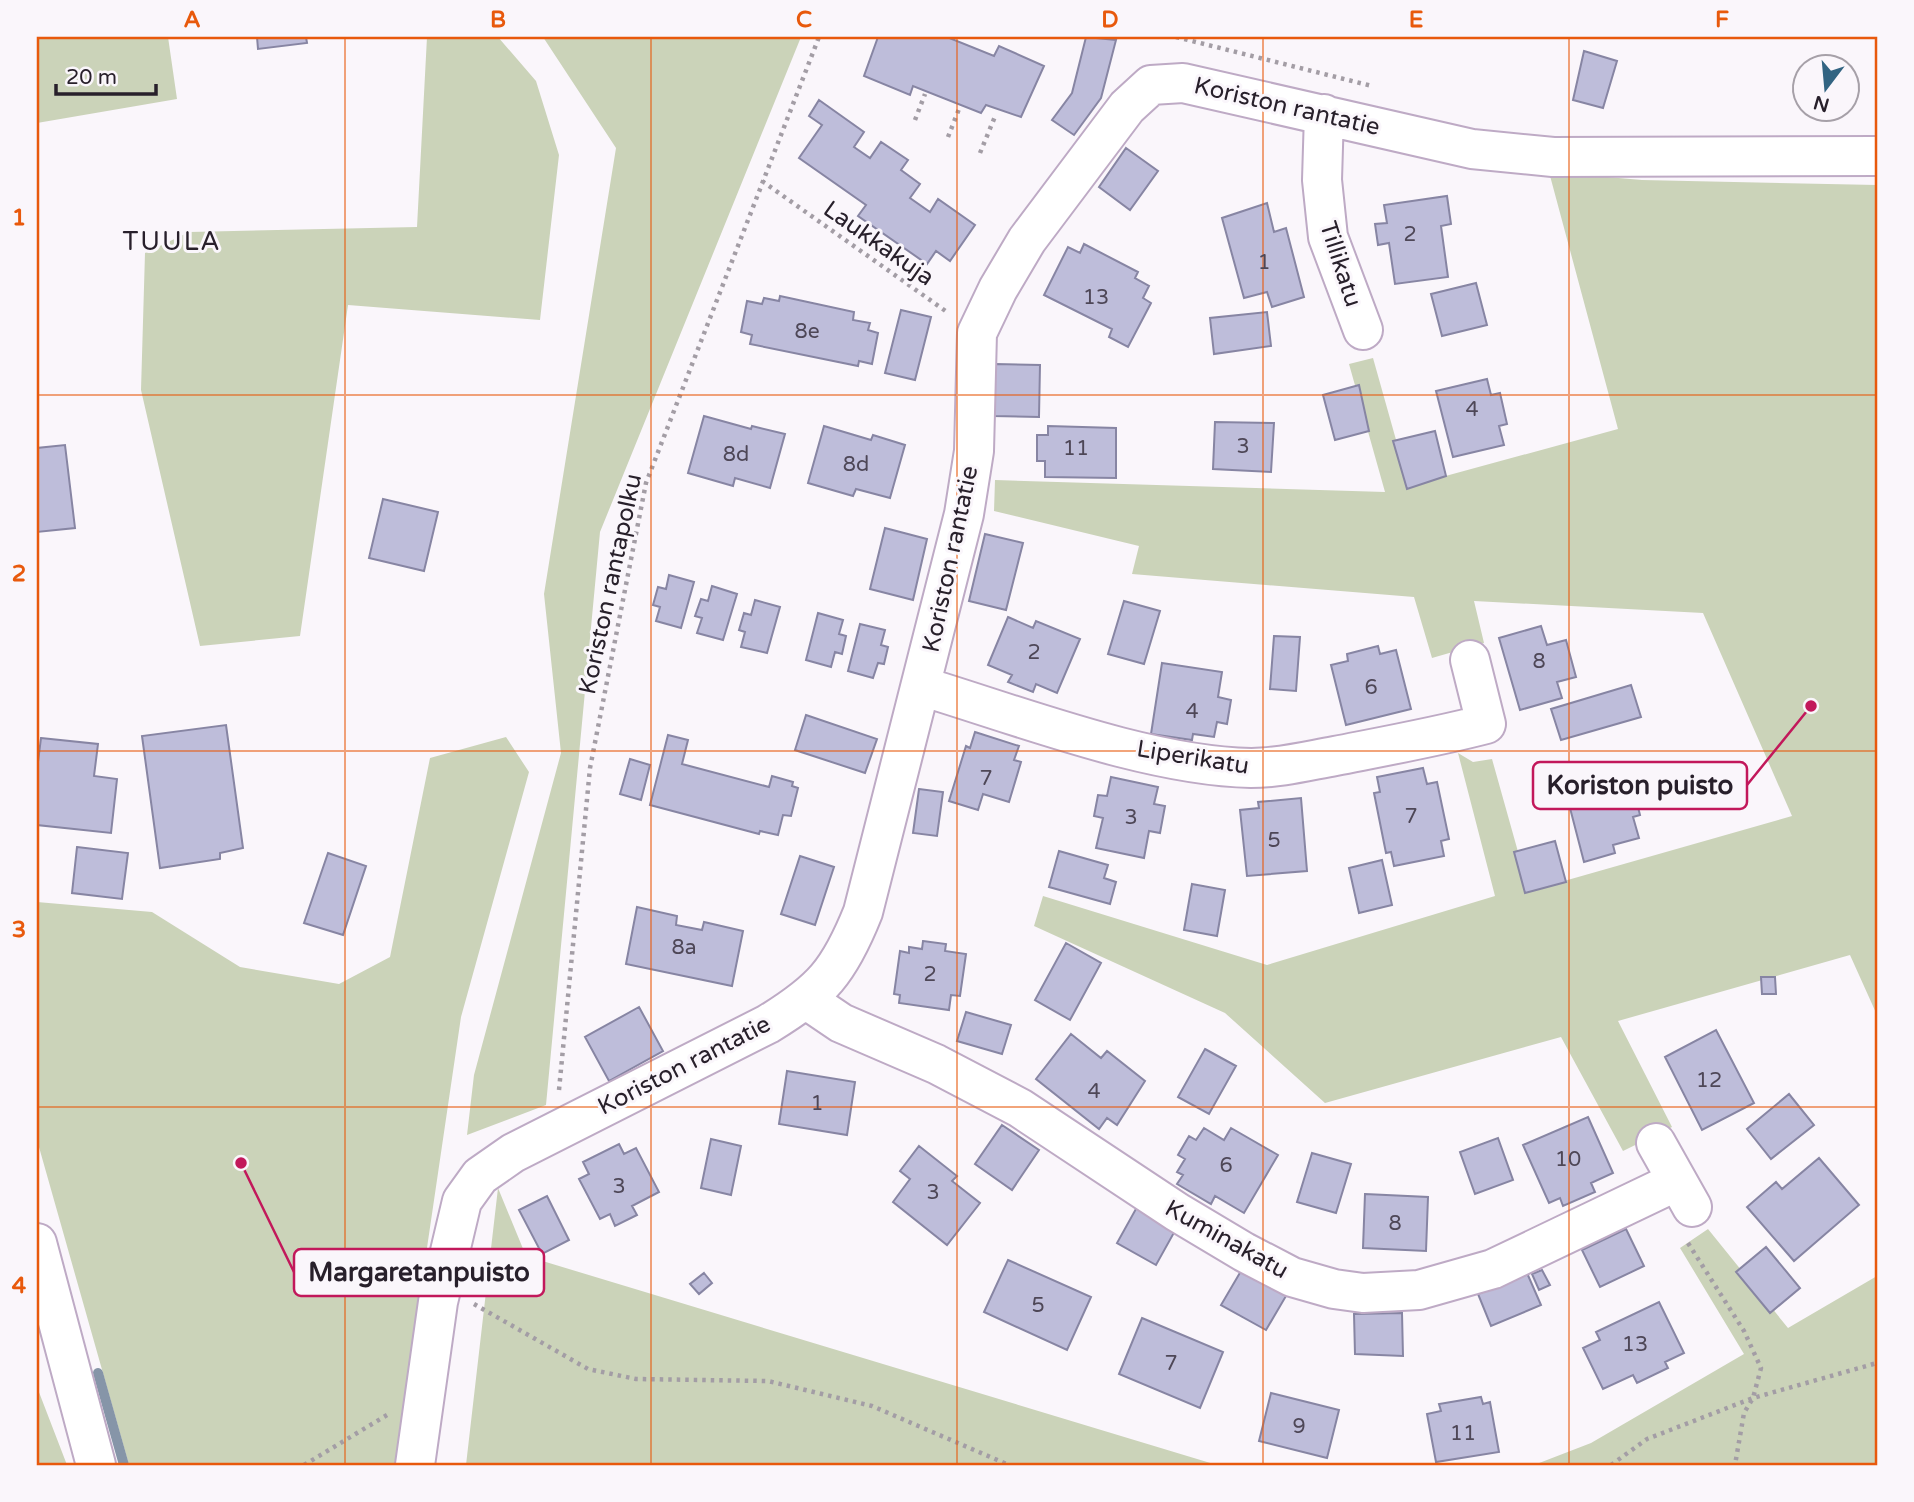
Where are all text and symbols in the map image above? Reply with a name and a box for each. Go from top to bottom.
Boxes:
text: A [183,6,201,34]
text: B [490,6,506,34]
text: C [796,6,812,34]
text: D [1101,6,1119,34]
text: E [1409,6,1423,34]
text: F [1715,6,1729,34]
scale bar [56,52,156,96]
north arrow [1792,52,1862,122]
text: 20 m [66,65,117,90]
street label: Koriston rantatie [1191,71,1383,142]
text: N [1811,91,1832,116]
street label: Laukkakuja [818,195,940,292]
text: 1 [12,204,26,232]
street label: Tillikatu [1313,218,1368,311]
house number: 2 [1403,222,1417,247]
district label: TUULA [122,226,222,257]
house number: 1 [1257,250,1271,275]
house number: 13 [1083,285,1109,310]
house number: 8e [794,319,820,344]
house number: 4 [1465,397,1479,422]
house number: 3 [1236,434,1250,459]
house number: 11 [1063,436,1089,461]
house number: 8d [723,442,749,467]
house number: 8d [843,452,869,477]
street label: Koriston rantatie [917,463,984,655]
street label: Koriston rantapolku [573,471,648,697]
text: 2 [12,560,26,588]
house number: 2 [1027,640,1041,665]
house number: 8 [1532,649,1546,674]
house number: 6 [1364,675,1378,700]
house number: 4 [1185,699,1199,724]
street label: Liperikatu [1135,734,1251,781]
callout: Koriston puisto [1533,762,1747,809]
house number: 7 [979,766,993,791]
text: Koriston puisto [1547,770,1734,801]
house number: 7 [1404,804,1418,829]
house number: 3 [1124,805,1138,830]
house number: 5 [1267,828,1281,853]
text: 3 [12,916,26,944]
house number: 8a [672,935,697,960]
house number: 2 [923,962,937,987]
street label: Koriston rantatie [593,1009,775,1121]
house number: 12 [1696,1068,1722,1093]
house number: 4 [1087,1079,1101,1104]
house number: 1 [810,1091,824,1116]
house number: 10 [1555,1147,1581,1172]
house number: 6 [1219,1153,1233,1178]
house number: 3 [612,1174,626,1199]
house number: 3 [926,1180,940,1205]
street label: Kuminakatu [1160,1194,1294,1285]
house number: 8 [1388,1211,1402,1236]
callout: Margaretanpuisto [294,1249,544,1296]
text: Margaretanpuisto [308,1257,530,1288]
text: 4 [12,1272,27,1300]
house number: 5 [1031,1293,1045,1318]
house number: 13 [1622,1332,1648,1357]
house number: 7 [1164,1351,1178,1376]
house number: 9 [1292,1414,1306,1439]
house number: 11 [1450,1421,1476,1446]

